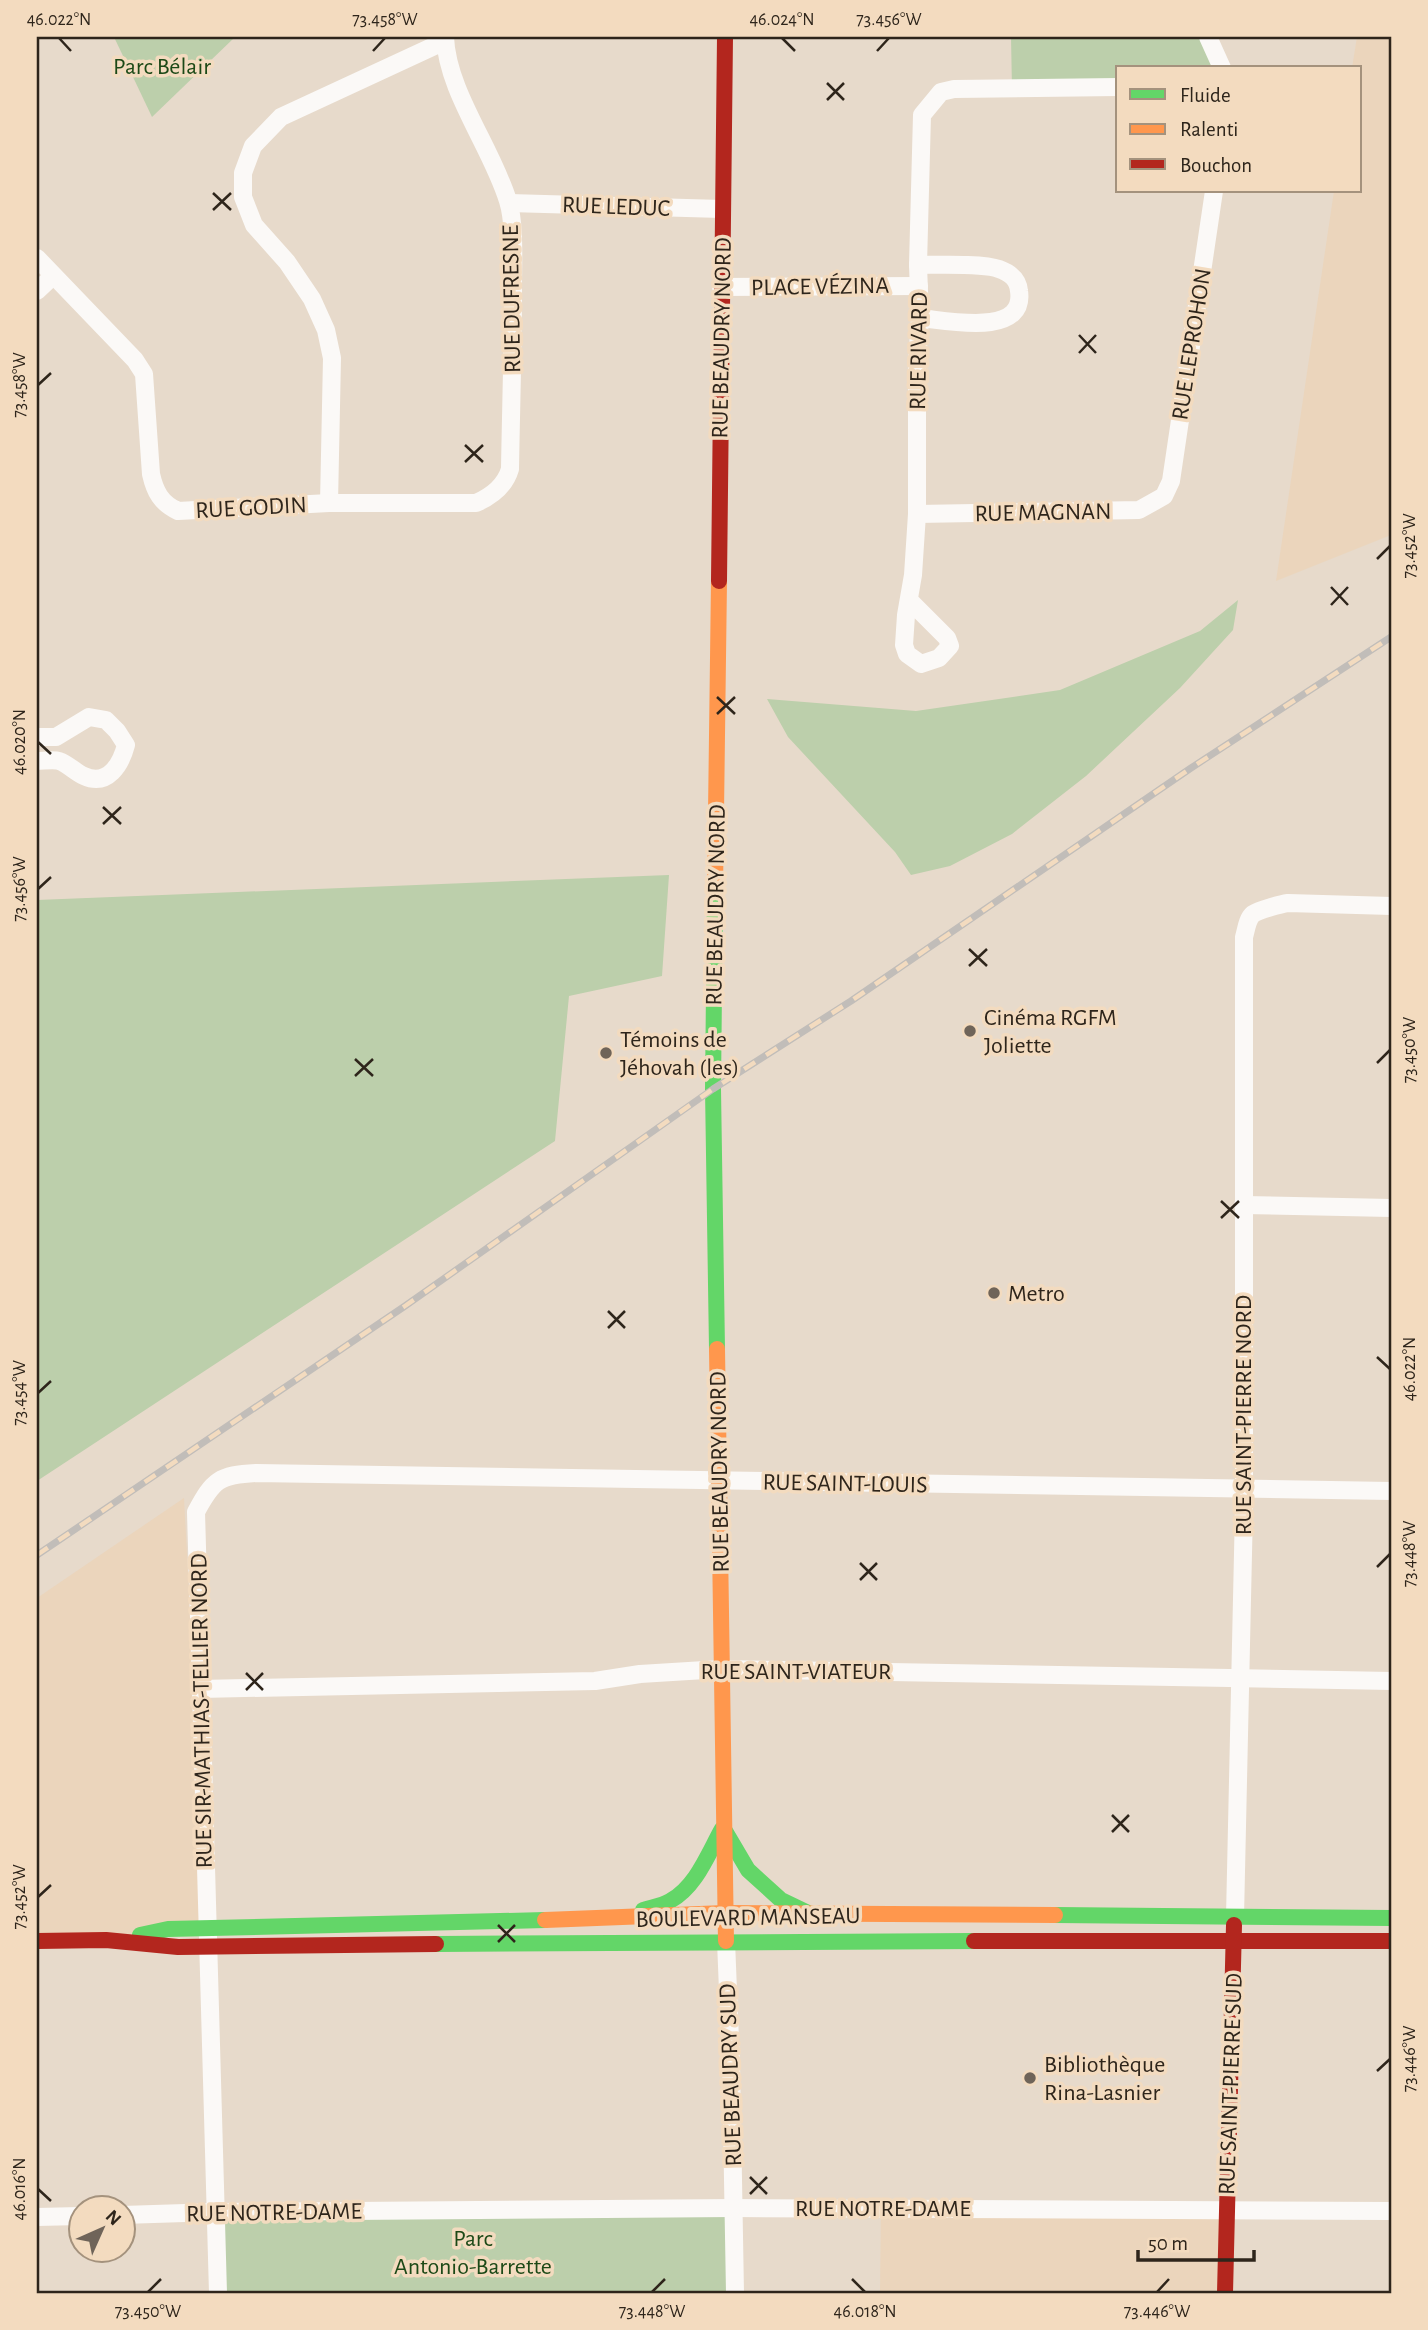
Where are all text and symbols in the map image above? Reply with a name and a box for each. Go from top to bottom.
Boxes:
text: 46.022°N [27,11,91,29]
text: 73.458°W [352,11,418,29]
text: 46.024°N [749,11,815,29]
text: 73.456°W [856,11,922,29]
park label: Parc Bélair [113,55,211,79]
legend [1116,66,1362,192]
text: Fluide [1180,85,1231,106]
text: Ralenti [1180,119,1238,140]
text: Bouchon [1180,155,1252,176]
street label: RUE LEDUC [562,193,670,221]
street label: RUE DUFRESNE [499,224,525,373]
street label: RUE BEAUDRY NORD [708,237,736,439]
street label: RUE LEPROHON [1168,267,1216,422]
street label: PLACE VÉZINA [751,272,890,300]
street label: RUE RIVARD [906,292,932,410]
text: 73.458°W [11,352,29,418]
street label: RUE GODIN [195,493,307,523]
street label: RUE MAGNAN [974,500,1112,526]
text: 73.452°W [1401,513,1419,579]
text: 46.020°N [11,709,29,775]
street label: RUE BEAUDRY NORD [702,804,730,1006]
text: 73.456°W [11,856,29,922]
place label: Cinéma RGFM Joliette [984,1006,1117,1058]
text: 73.450°W [1401,1017,1419,1083]
marker: Cinéma RGFM Joliette [962,1023,978,1039]
place label: Témoins de Jéhovah (les) [620,1028,739,1080]
marker: Témoins de Jéhovah (les) [598,1045,614,1061]
place label: Metro [1008,1282,1065,1306]
marker: Metro [986,1285,1002,1301]
street label: RUE SAINT-PIERRE NORD [1232,1295,1256,1535]
text: 46.022°N [1401,1337,1419,1401]
text: 73.454°W [11,1360,29,1426]
street label: RUE BEAUDRY NORD [706,1371,734,1573]
street label: RUE SAINT-LOUIS [762,1471,928,1497]
text: 73.448°W [1401,1521,1419,1587]
street label: RUE SIR-MATHIAS-TELLIER NORD [187,1553,217,1869]
street label: RUE SAINT-VIATEUR [701,1660,891,1684]
text: 73.452°W [11,1864,29,1930]
street label: BOULEVARD MANSEAU [635,1904,861,1932]
street label: RUE SAINT-PIERRE SUD [1215,1973,1247,2196]
street label: RUE BEAUDRY SUD [716,1983,746,2167]
text: 73.446°W [1401,2026,1419,2092]
place label: Bibliothèque Rina-Lasnier [1044,2053,1165,2105]
marker: Bibliothèque Rina-Lasnier [1022,2070,1038,2086]
text: 46.016°N [11,2158,29,2220]
north arrow [66,2194,136,2264]
street label: RUE NOTRE-DAME [795,2197,971,2221]
street label: RUE NOTRE-DAME [186,2199,363,2227]
text: N [102,2207,124,2229]
scale bar [1138,2218,1253,2262]
park label: Parc Antonio-Barrette [394,2227,552,2279]
text: 50 m [1148,2233,1188,2254]
text: 73.450°W [115,2303,181,2321]
text: 73.448°W [619,2303,685,2321]
text: 46.018°N [833,2303,897,2321]
text: 73.446°W [1124,2303,1190,2321]

